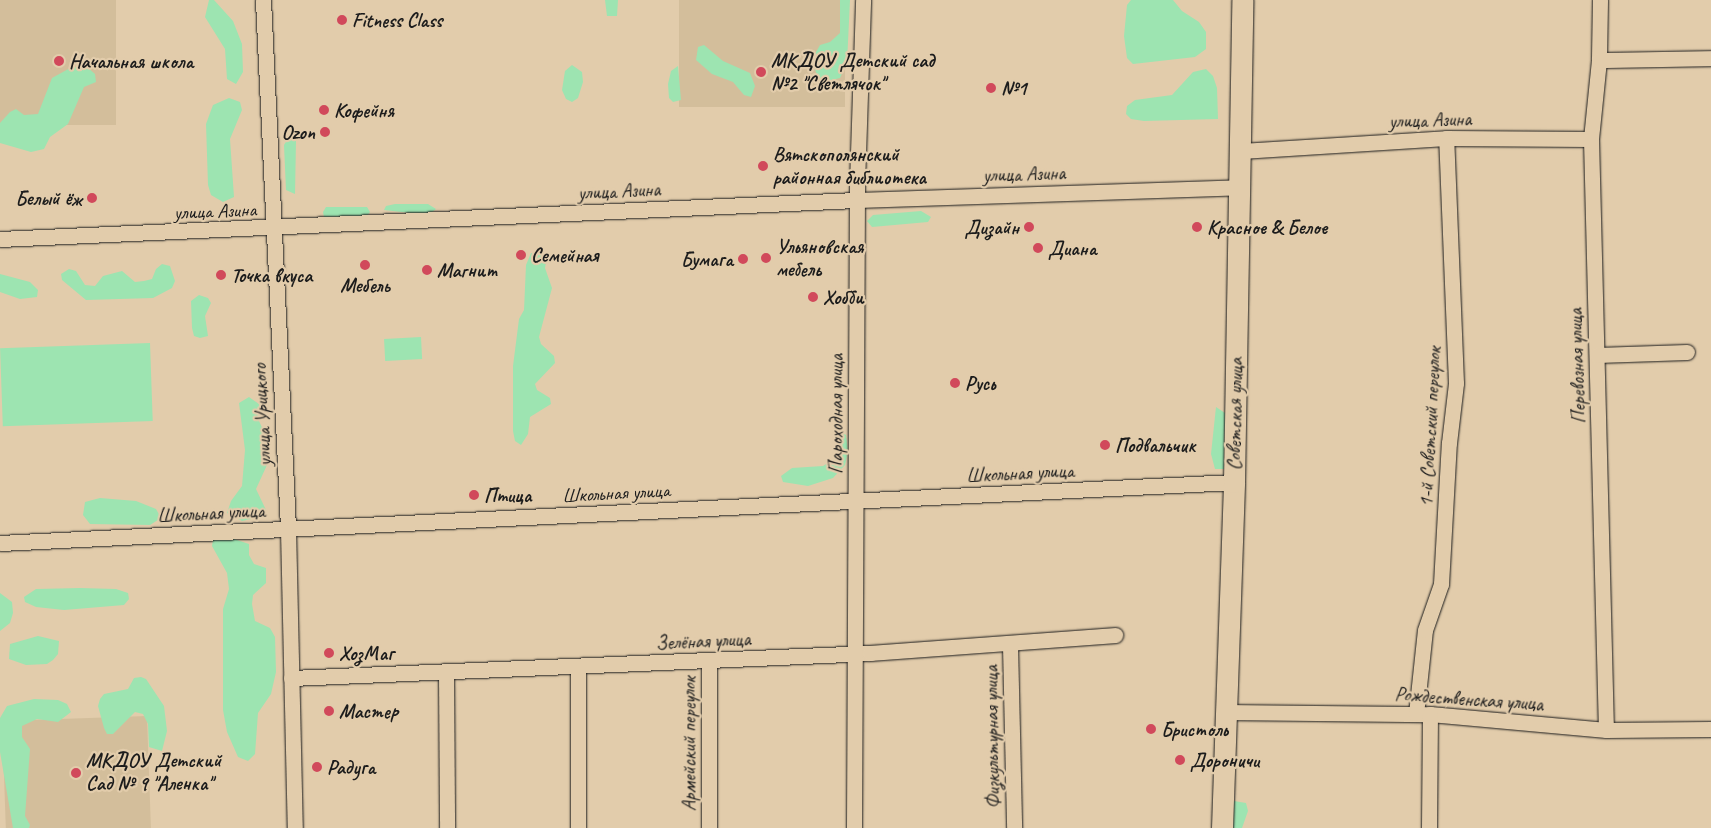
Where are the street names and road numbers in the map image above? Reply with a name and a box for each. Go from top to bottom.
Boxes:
street label: улица Азина [1389,107,1471,133]
street label: улица Азина [983,161,1065,187]
street label: улица Азина [577,177,661,205]
street label: улица Азина [174,198,256,224]
street label: Перевозная улица [1563,307,1591,425]
street label: 1-й Советский переулок [1414,346,1446,508]
street label: Пароходная улица [824,353,848,475]
street label: Советская улица [1222,356,1248,472]
street label: улица Урицкого [247,363,277,467]
street label: Школьная улица [965,458,1075,488]
street label: Школьная улица [561,478,671,508]
street label: Школьная улица [156,498,266,528]
street label: Зелёная улица [654,626,752,656]
street label: Физкультурная улица [979,664,1005,810]
street label: Армейский переулок [677,677,701,811]
street label: Рождественская улица [1393,682,1545,716]

